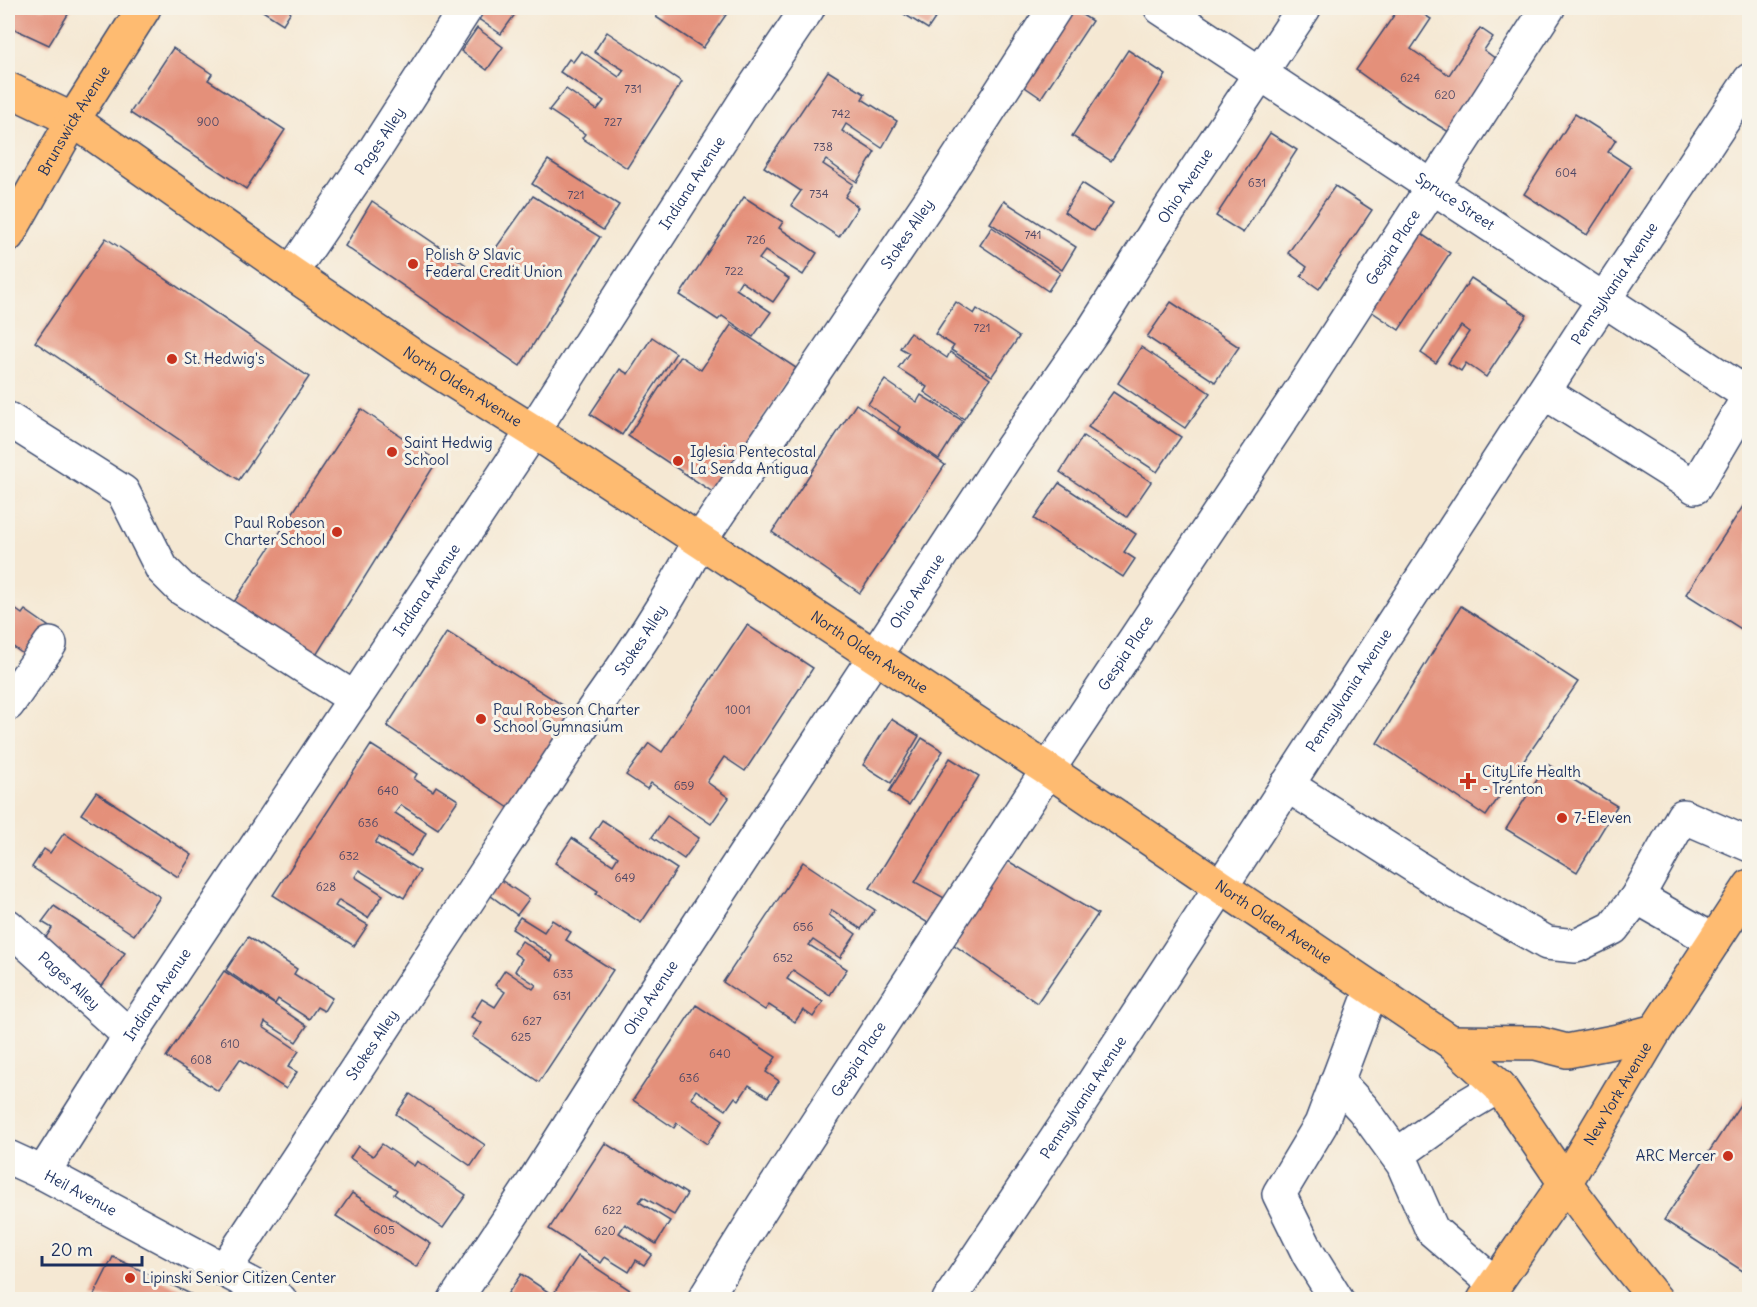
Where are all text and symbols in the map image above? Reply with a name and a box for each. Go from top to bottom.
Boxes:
street label: Brunswick Avenue [34,62,114,179]
house number: 624 [1400,70,1420,85]
house number: 731 [624,81,642,96]
house number: 620 [1434,87,1456,102]
street label: Pages Alley [350,104,409,178]
house number: 742 [831,106,851,121]
house number: 900 [197,114,219,129]
house number: 727 [604,114,622,129]
street label: Indiana Avenue [655,133,729,233]
house number: 738 [813,139,833,154]
street label: Ohio Avenue [1153,145,1217,227]
house number: 604 [1555,165,1577,180]
street label: Spruce Street [1412,168,1498,234]
house number: 631 [1248,175,1266,190]
house number: 734 [809,186,829,201]
house number: 721 [567,187,585,202]
street label: Stokes Alley [877,195,938,272]
street label: Gespia Place [1361,206,1424,289]
street label: Pennsylvania Avenue [1567,218,1662,348]
house number: 741 [1024,227,1042,242]
house number: 726 [746,232,766,247]
place label: Polish & Slavic Federal Credit Union [425,245,563,281]
marker: Polish & Slavic Federal Credit Union [406,257,420,271]
house number: 722 [724,263,744,278]
house number: 721 [973,320,991,335]
street label: North Olden Avenue [400,342,525,431]
place label: St. Hedwig's [184,349,265,368]
marker: St. Hedwig's [165,352,179,366]
place label: Saint Hedwig School [404,433,493,469]
place label: Iglesia Pentecostal La Senda Antigua [690,442,816,478]
marker: Saint Hedwig School [385,445,399,459]
marker: Iglesia Pentecostal La Senda Antigua [671,454,685,468]
place label: Paul Robeson Charter School [224,513,325,549]
marker: Paul Robeson Charter School [330,525,344,539]
street label: Indiana Avenue [389,540,464,640]
street label: Ohio Avenue [885,550,948,632]
street label: Stokes Alley [610,601,671,679]
street label: North Olden Avenue [807,606,932,697]
street label: Gespia Place [1093,612,1157,694]
street label: Pennsylvania Avenue [1302,625,1395,755]
place label: Paul Robeson Charter School Gymnasium [493,700,640,736]
house number: 1001 [725,702,751,717]
marker: Paul Robeson Charter School Gymnasium [474,712,488,726]
place label: CityLife Health - Trenton [1482,762,1581,798]
marker: CityLife Health - Trenton [1459,772,1477,790]
house number: 659 [674,778,694,793]
house number: 640 [377,783,399,798]
place label: 7-Eleven [1574,808,1632,827]
marker: 7-Eleven [1555,811,1569,825]
house number: 636 [358,815,378,830]
house number: 632 [339,848,360,863]
house number: 649 [615,870,635,885]
street label: North Olden Avenue [1212,876,1336,968]
house number: 628 [316,879,336,894]
house number: 656 [793,919,813,934]
street label: Indiana Avenue [120,945,195,1044]
street label: Pages Alley [34,948,104,1013]
house number: 652 [773,950,794,965]
street label: Ohio Avenue [619,956,682,1039]
house number: 633 [553,966,573,981]
house number: 631 [553,988,571,1003]
street label: Stokes Alley [342,1006,402,1084]
house number: 627 [522,1013,542,1028]
street label: Gespia Place [827,1018,890,1100]
house number: 625 [511,1029,531,1044]
street label: Pennsylvania Avenue [1036,1032,1130,1162]
house number: 610 [220,1036,240,1051]
street label: New York Avenue [1579,1038,1655,1149]
house number: 640 [709,1046,731,1061]
house number: 608 [190,1052,212,1067]
house number: 636 [679,1070,699,1085]
place label: ARC Mercer [1636,1146,1716,1165]
marker: ARC Mercer [1721,1149,1735,1163]
street label: Heil Avenue [41,1166,120,1220]
house number: 622 [602,1202,622,1217]
house number: 605 [373,1222,395,1237]
house number: 620 [594,1223,616,1238]
scale bar [42,1229,142,1267]
text: 20 m [51,1238,93,1261]
place label: Lipinski Senior Citizen Center [142,1268,336,1287]
marker: Lipinski Senior Citizen Center [123,1271,137,1285]

